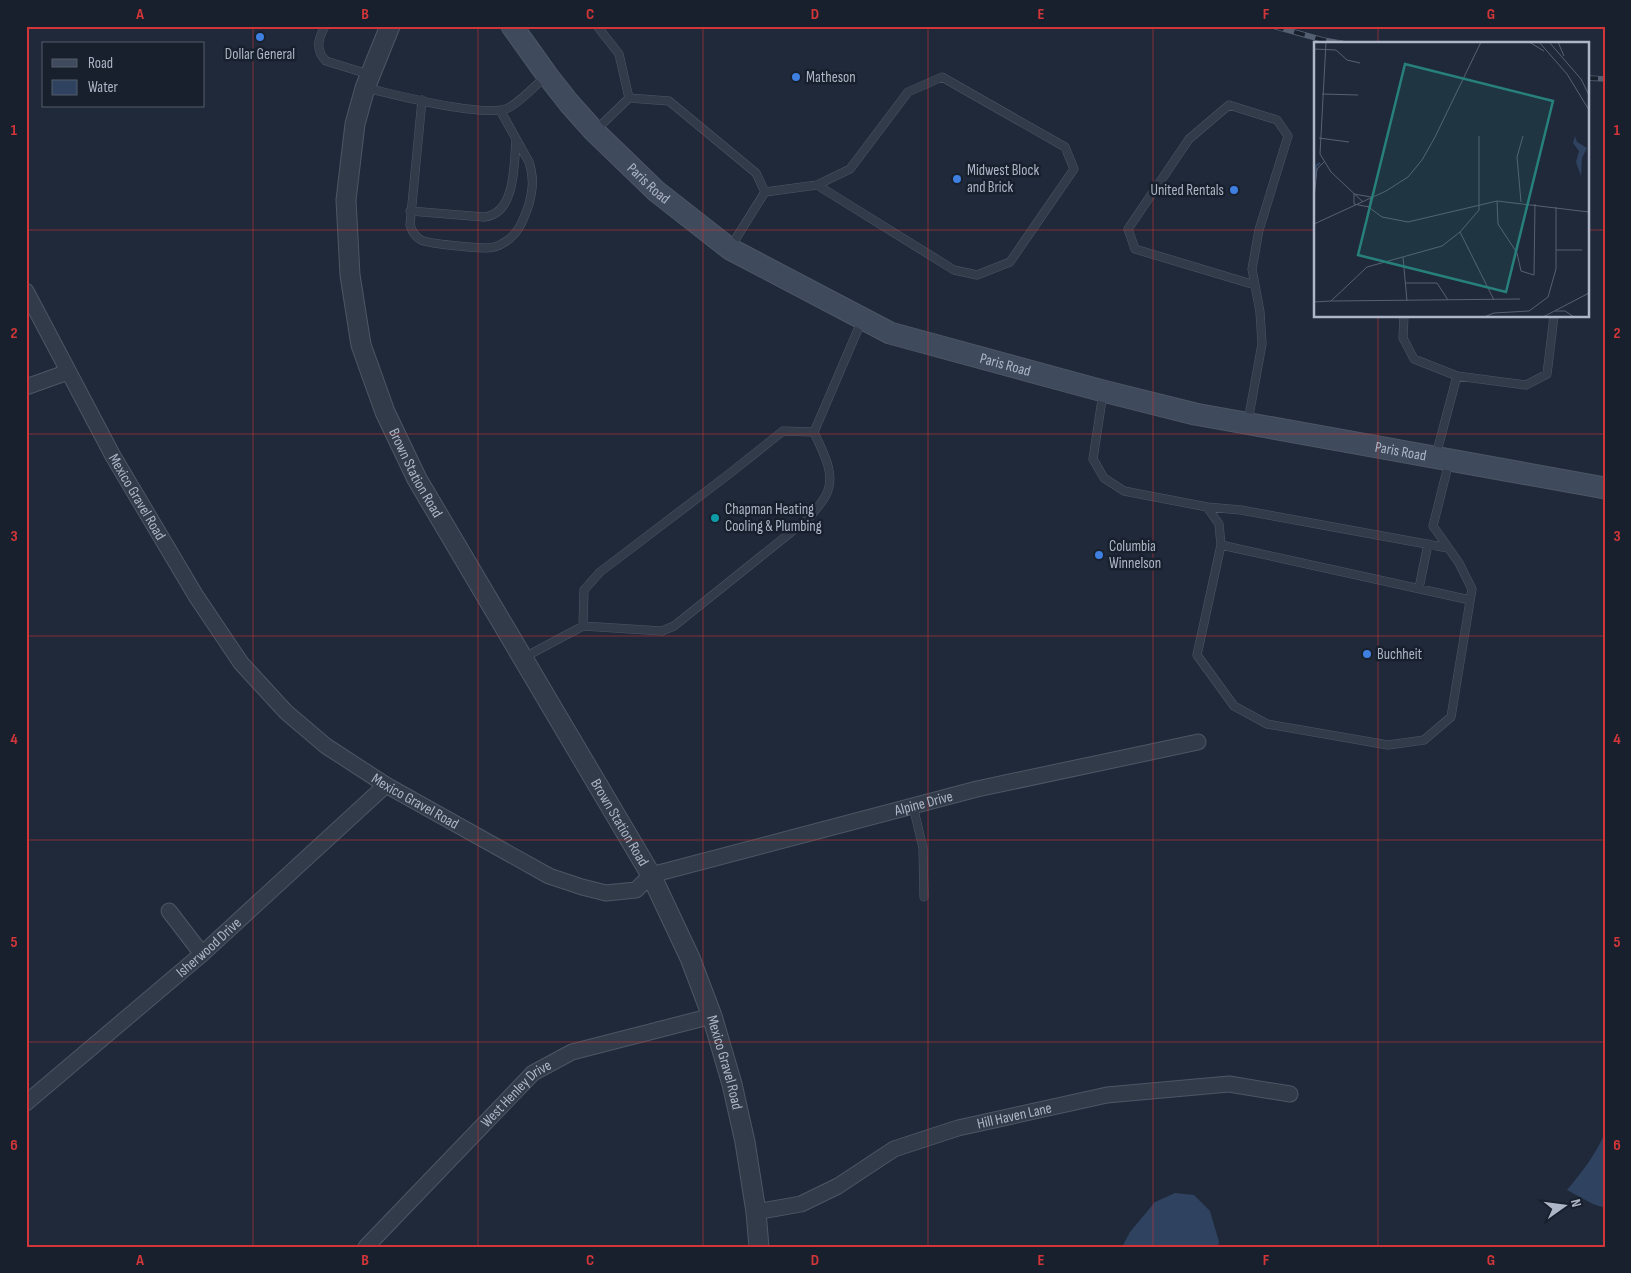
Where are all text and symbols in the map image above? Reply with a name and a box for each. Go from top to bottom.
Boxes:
text: A [135,5,144,24]
text: B [361,5,369,24]
text: C [586,5,594,24]
text: D [811,5,819,24]
text: E [1038,5,1045,24]
text: F [1263,5,1270,24]
text: G [1487,5,1495,24]
marker: Dollar General [254,31,266,43]
legend [42,42,205,108]
inset map [1314,42,1588,318]
place label: Dollar General [225,45,295,64]
text: Road [88,54,113,73]
place label: Matheson [806,68,856,87]
marker: Matheson [790,71,802,83]
text: Water [88,78,119,97]
text: 1 [11,121,18,140]
text: 1 [1614,121,1621,140]
street label: Paris Road [623,159,674,208]
place label: Midwest Block and Brick [967,161,1039,197]
marker: Midwest Block and Brick [951,173,963,185]
place label: United Rentals [1150,181,1224,200]
marker: United Rentals [1228,184,1240,196]
text: 2 [10,324,18,343]
text: 2 [1613,324,1621,343]
street label: Paris Road [978,348,1033,380]
street label: Brown Station Road [385,425,447,521]
street label: Paris Road [1374,437,1428,465]
street label: Mexico Gravel Road [104,450,170,543]
place label: Chapman Heating Cooling & Plumbing [725,500,822,536]
marker: Chapman Heating Cooling & Plumbing [709,512,721,524]
text: 3 [10,527,18,546]
text: 3 [1613,527,1621,546]
place label: Columbia Winnelson [1109,537,1161,573]
marker: Columbia Winnelson [1093,549,1105,561]
place label: Buchheit [1377,645,1423,664]
marker: Buchheit [1361,648,1373,660]
text: 4 [10,730,18,749]
text: 4 [1613,730,1621,749]
street label: Mexico Gravel Road [368,769,462,833]
street label: Brown Station Road [587,775,653,870]
street label: Alpine Drive [891,786,955,820]
street label: Isherwood Drive [172,913,245,981]
text: 5 [10,933,18,952]
text: 5 [1613,933,1621,952]
street label: Mexico Gravel Road [703,1013,747,1111]
street label: West Henley Drive [476,1055,555,1131]
street label: Hill Haven Lane [975,1098,1053,1133]
text: 6 [10,1136,18,1155]
text: 6 [1613,1136,1621,1155]
north arrow [1538,1180,1588,1230]
text: N [1567,1197,1585,1209]
text: A [135,1251,144,1270]
text: B [361,1251,369,1270]
text: C [586,1251,594,1270]
text: D [811,1251,819,1270]
text: E [1038,1251,1045,1270]
text: F [1263,1251,1270,1270]
text: G [1487,1251,1495,1270]

